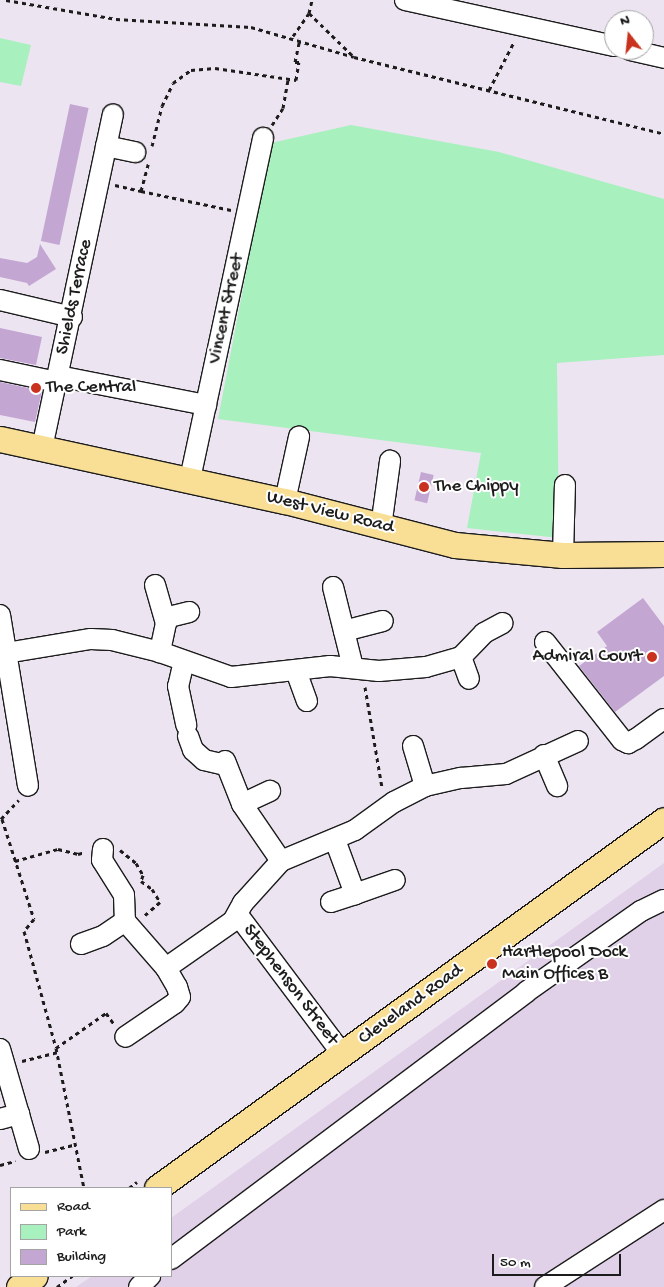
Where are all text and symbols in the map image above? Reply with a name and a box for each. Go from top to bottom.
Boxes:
north arrow [604,10,654,60]
text: N [618,12,632,30]
street label: Shields Terrace [52,237,98,357]
street label: Vincent Street [204,252,250,366]
place label: The Central [46,377,136,399]
marker: The Central [30,382,42,394]
place label: The Chippy [434,476,518,498]
marker: The Chippy [418,481,430,493]
street label: West View Road [264,486,396,540]
place label: Admiral Court [533,646,642,668]
marker: Admiral Court [646,651,658,663]
street label: Stephenson Street [237,920,343,1050]
place label: Hartlepool Dock Main Offices B [502,942,627,986]
marker: Hartlepool Dock Main Offices B [486,958,498,970]
street label: Cleveland Road [354,960,468,1050]
legend [10,1187,172,1277]
text: Road [57,1198,90,1216]
text: Park [57,1223,86,1241]
scale bar [494,1244,623,1276]
text: Building [57,1248,106,1266]
text: 50 m [500,1254,531,1272]

